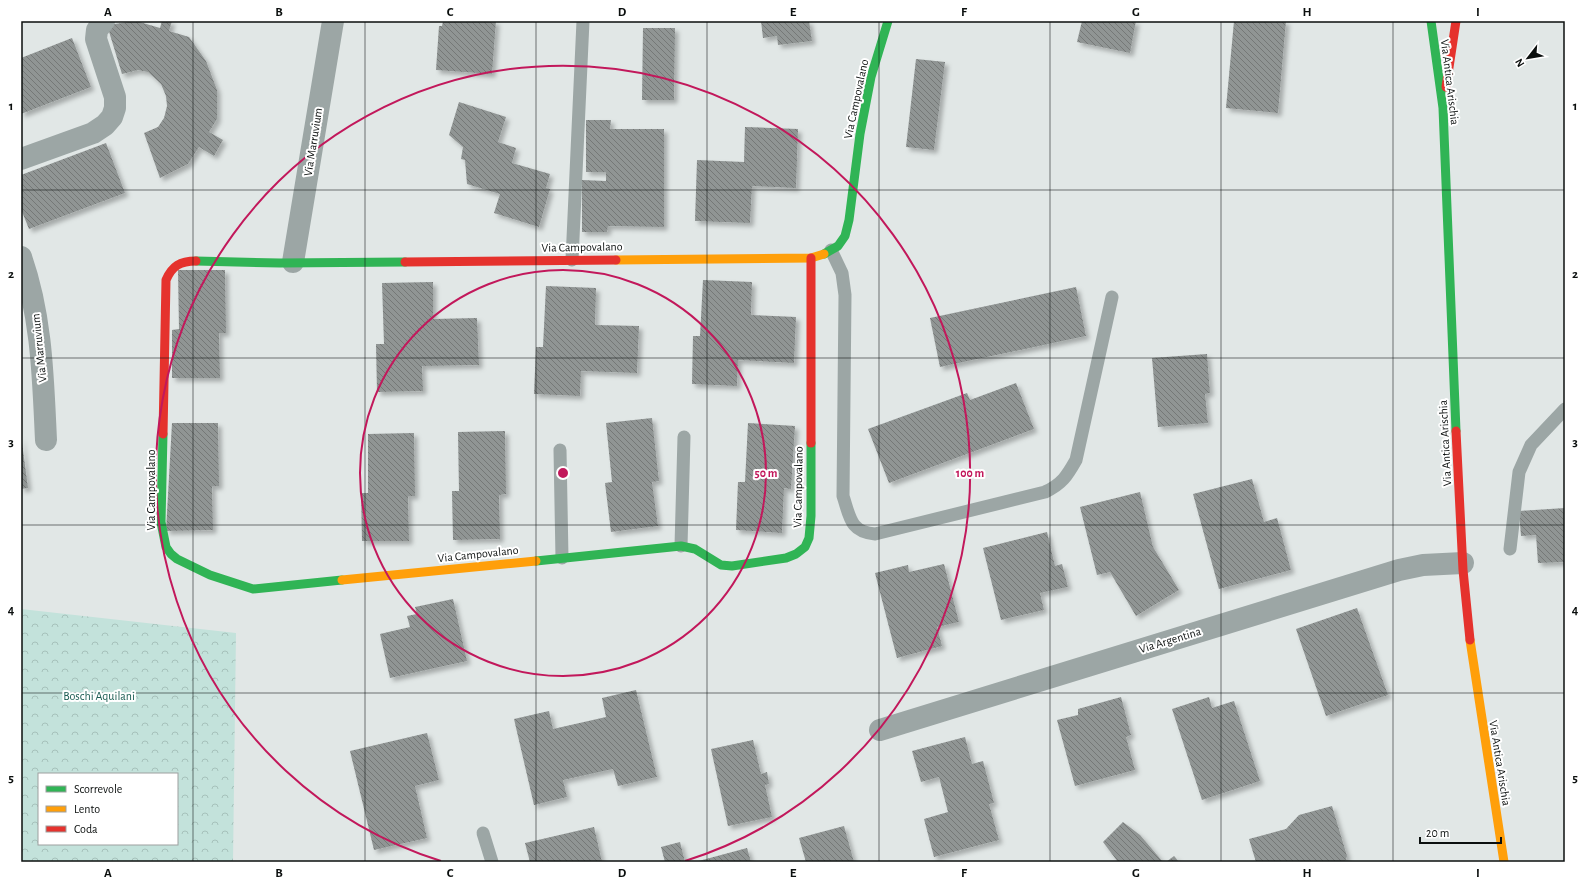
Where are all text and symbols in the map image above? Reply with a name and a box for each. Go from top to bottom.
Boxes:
text: A [104,6,112,19]
text: B [275,6,283,19]
text: C [447,6,454,19]
text: D [618,6,627,19]
text: E [790,6,797,19]
text: F [961,6,968,19]
text: G [1132,6,1140,19]
text: H [1302,6,1312,19]
text: I [1476,6,1480,19]
street label: Via Antica Arischia [1439,38,1461,126]
north arrow [1508,38,1548,78]
text: N [1513,57,1527,69]
street label: Via Campovalano [842,58,870,140]
text: 1 [9,100,13,113]
text: 1 [1573,100,1577,113]
street label: Via Marruvium [302,107,324,177]
street label: Via Campovalano [541,240,623,254]
text: 2 [8,268,14,281]
text: 2 [1572,268,1578,281]
street label: Via Marruvium [29,313,49,383]
street label: Via Antica Arischia [1437,399,1453,486]
text: 3 [8,436,14,449]
text: 3 [1572,436,1578,449]
street label: Via Campovalano [791,446,805,528]
street label: Via Campovalano [145,449,157,531]
centre of rings [556,466,570,480]
text: 50 m [755,467,778,479]
text: 100 m [956,467,984,479]
street label: Via Campovalano [437,544,519,564]
text: 4 [8,604,15,617]
text: 4 [1572,604,1579,617]
street label: Via Argentina [1138,625,1203,655]
park label: Boschi Aquilani [63,690,135,702]
street label: Via Antica Arischia [1487,719,1513,807]
text: 5 [8,772,14,785]
text: 5 [1572,772,1578,785]
legend [38,773,178,845]
text: Scorrevole [74,783,122,795]
text: Lento [74,803,100,815]
scale bar [1420,819,1501,845]
text: Coda [74,823,98,835]
text: 20 m [1426,827,1449,839]
text: A [104,867,112,880]
text: B [275,867,283,880]
text: C [447,867,454,880]
text: D [618,867,627,880]
text: E [790,867,797,880]
text: F [961,867,968,880]
text: G [1132,867,1140,880]
text: H [1302,867,1312,880]
text: I [1476,867,1480,880]

